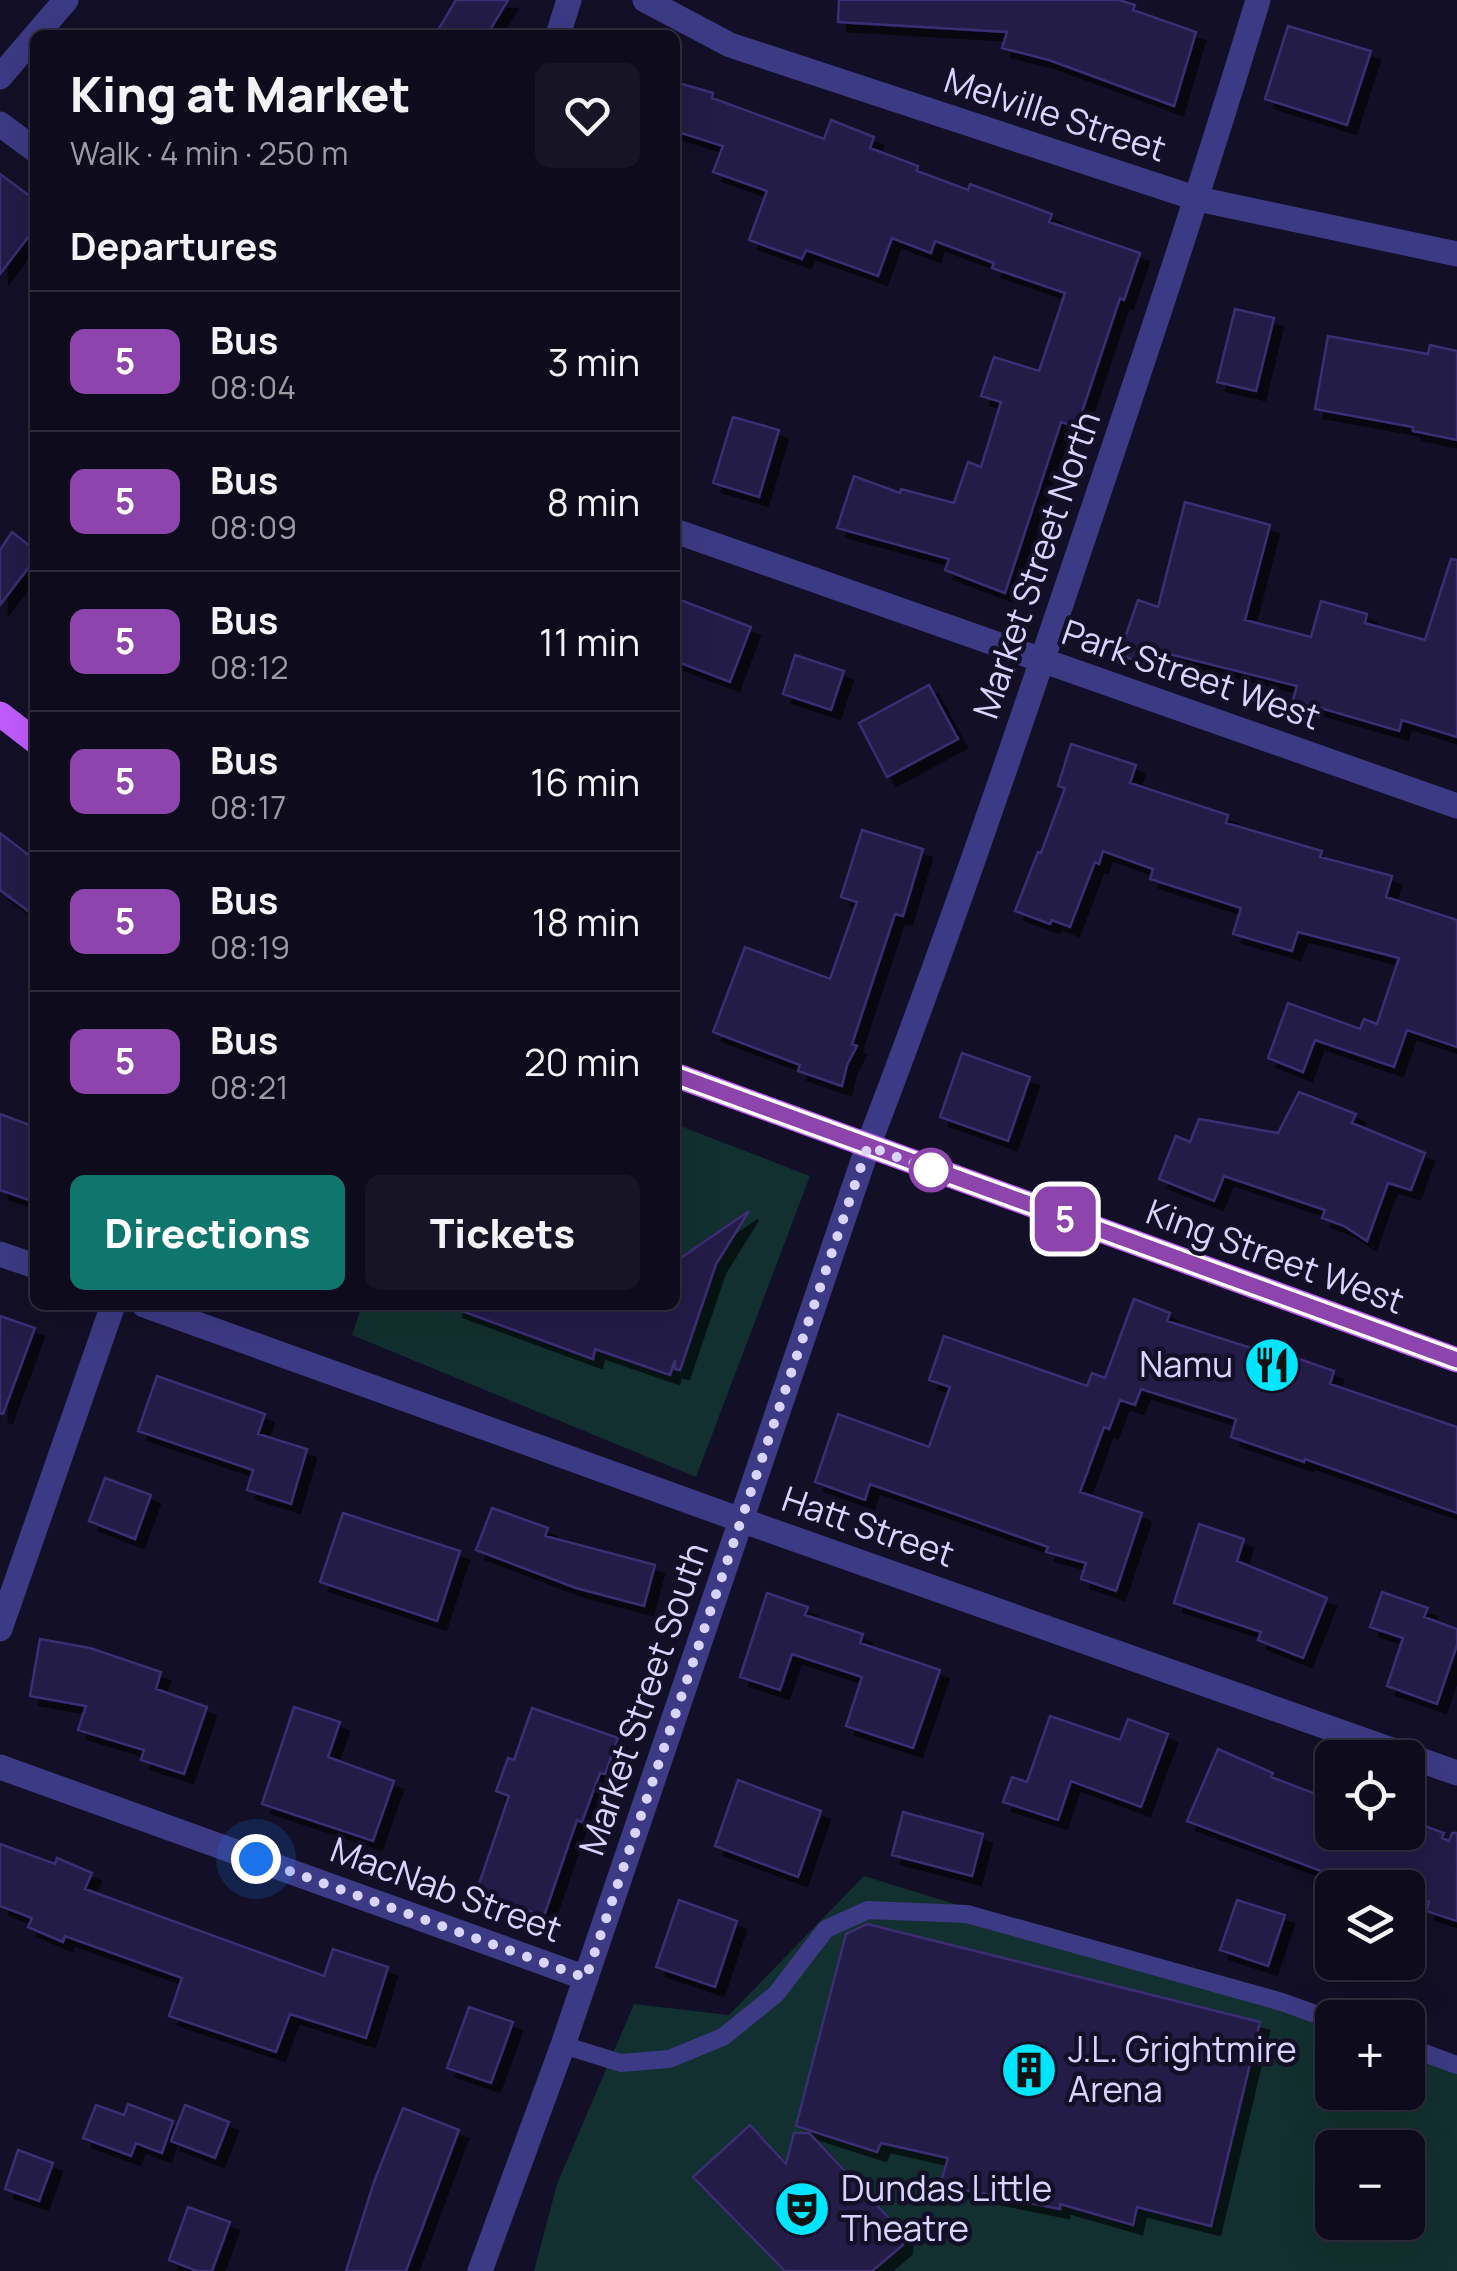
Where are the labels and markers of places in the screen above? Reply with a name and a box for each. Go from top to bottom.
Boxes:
unlabelled marker [910,1149,952,1191]
restaurant icon: Namu [1242,1335,1302,1395]
place label: Namu [1139,1340,1233,1388]
place label: J.L. Grightmire Arena [1068,2025,1297,2113]
building icon: J.L. Grightmire Arena [999,2040,1059,2100]
place label: Dundas Little Theatre [841,2164,1052,2252]
theatre icon: Dundas Little Theatre [772,2179,832,2239]

